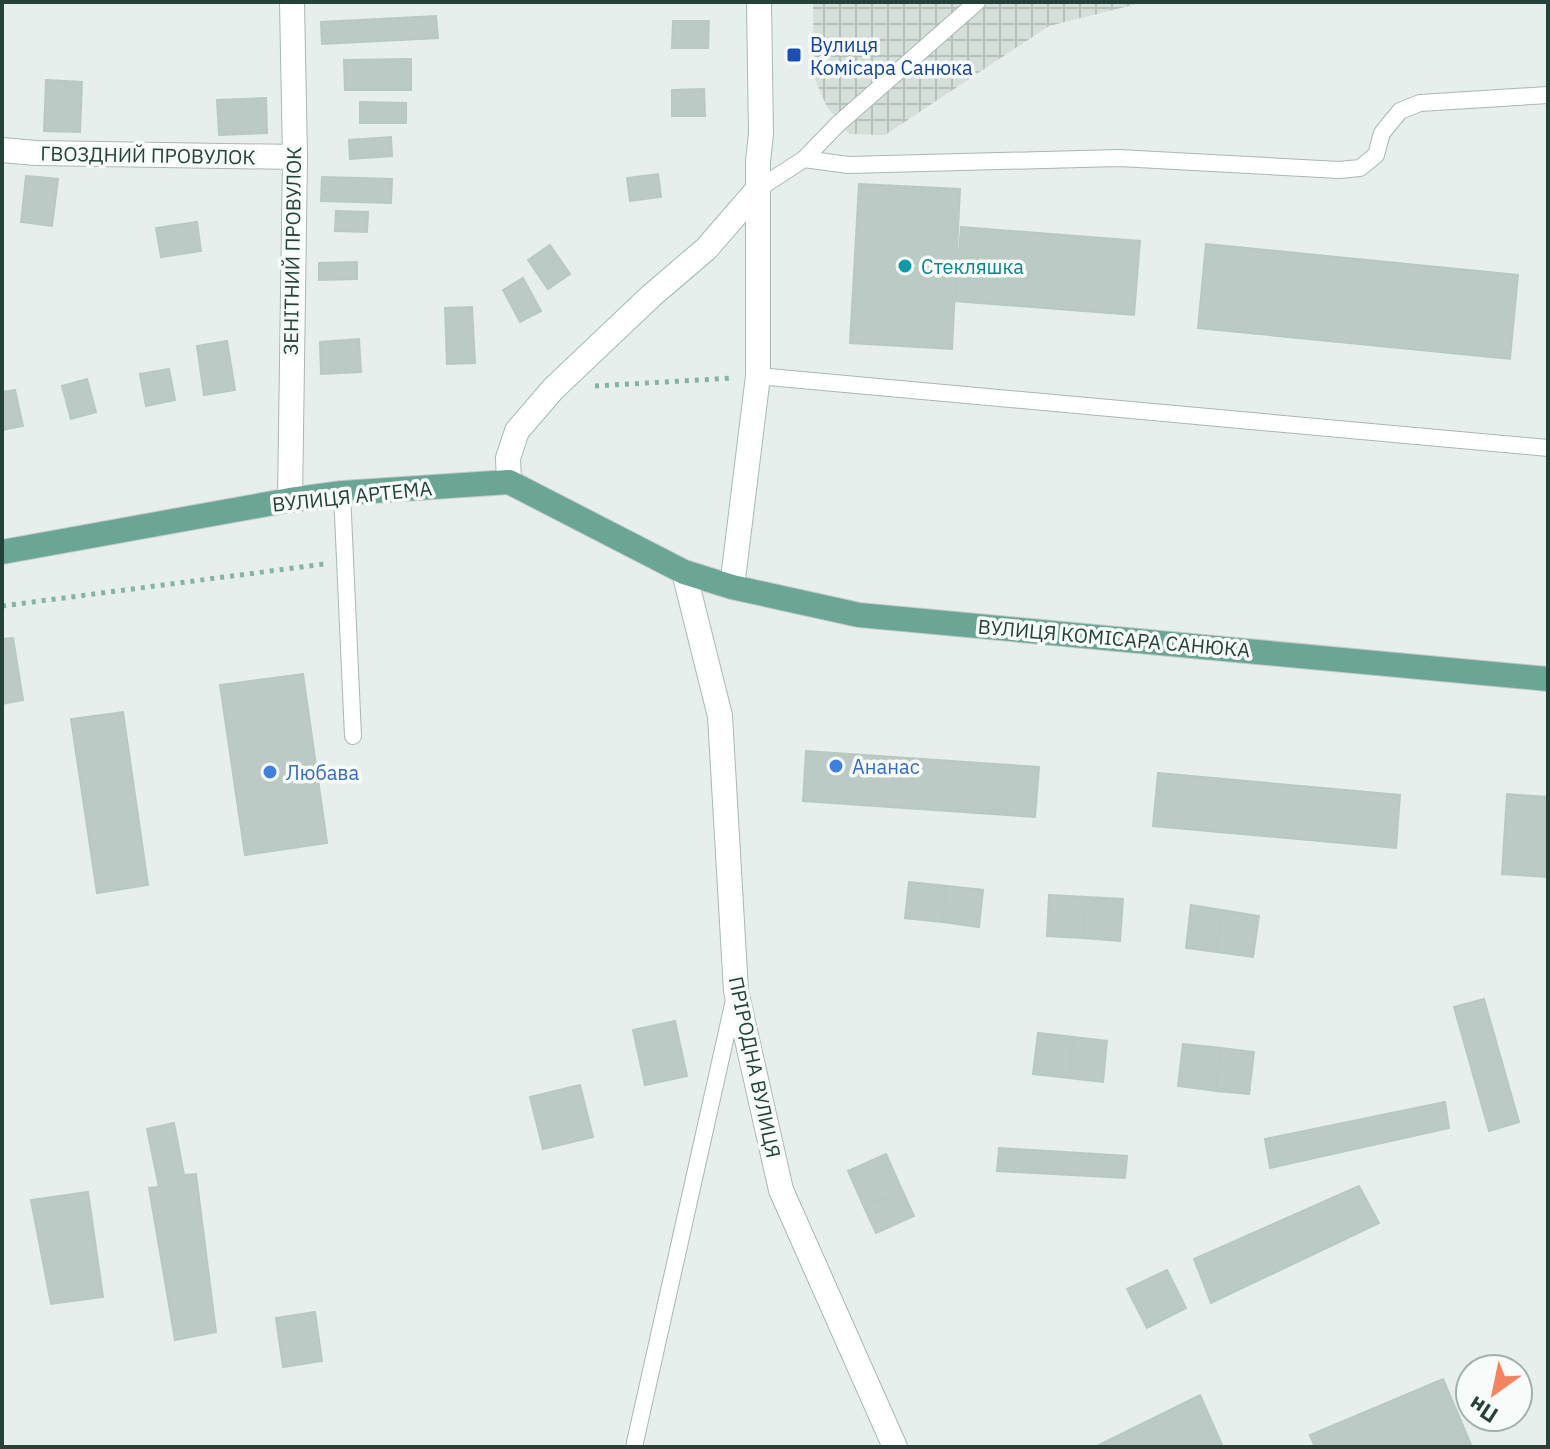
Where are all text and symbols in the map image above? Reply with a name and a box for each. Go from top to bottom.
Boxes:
place label: Вулиця Комісара Санюка [810,31,973,81]
marker: Вулиця Комісара Санюка [785,46,803,64]
street label: ГВОЗДНИЙ ПРОВУЛОК [40,140,256,170]
street label: ЗЕНІТНИЙ ПРОВУЛОК [277,146,307,356]
place label: Стекляшка [921,253,1024,280]
marker: Стекляшка [896,257,914,275]
street label: ВУЛИЦЯ АРТЕМА [271,474,433,518]
street label: ВУЛИЦЯ КОМІСАРА САНЮКА [977,613,1251,663]
place label: Ананас [852,753,920,780]
marker: Ананас [827,757,845,775]
place label: Любава [286,759,359,786]
marker: Любава [261,763,279,781]
street label: ПРІРОДНА ВУЛИЦЯ [723,974,787,1160]
north arrow [1454,1353,1534,1433]
text: Пн [1463,1390,1503,1430]

